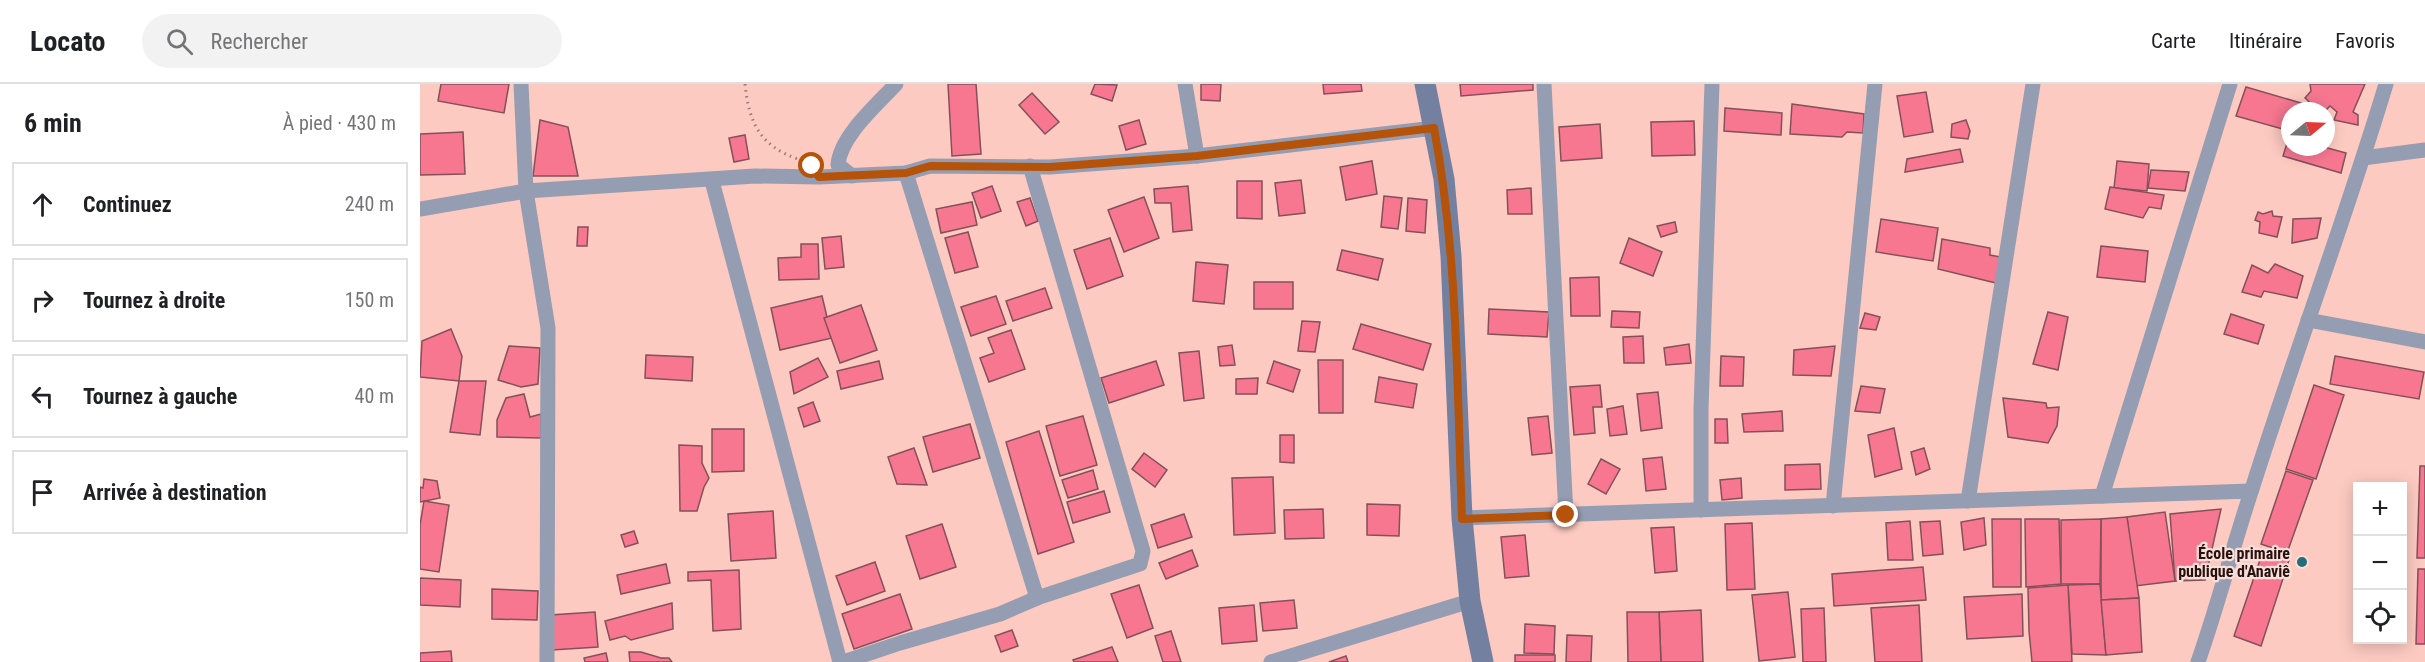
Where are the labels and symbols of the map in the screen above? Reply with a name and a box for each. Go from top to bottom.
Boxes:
north arrow [2281,102,2335,156]
route start [798,152,824,178]
route end [1552,501,1578,527]
place label: École primaire publique d'Anaviê [2178,544,2290,581]
marker: École primaire publique d'Anaviê [2295,555,2309,569]

